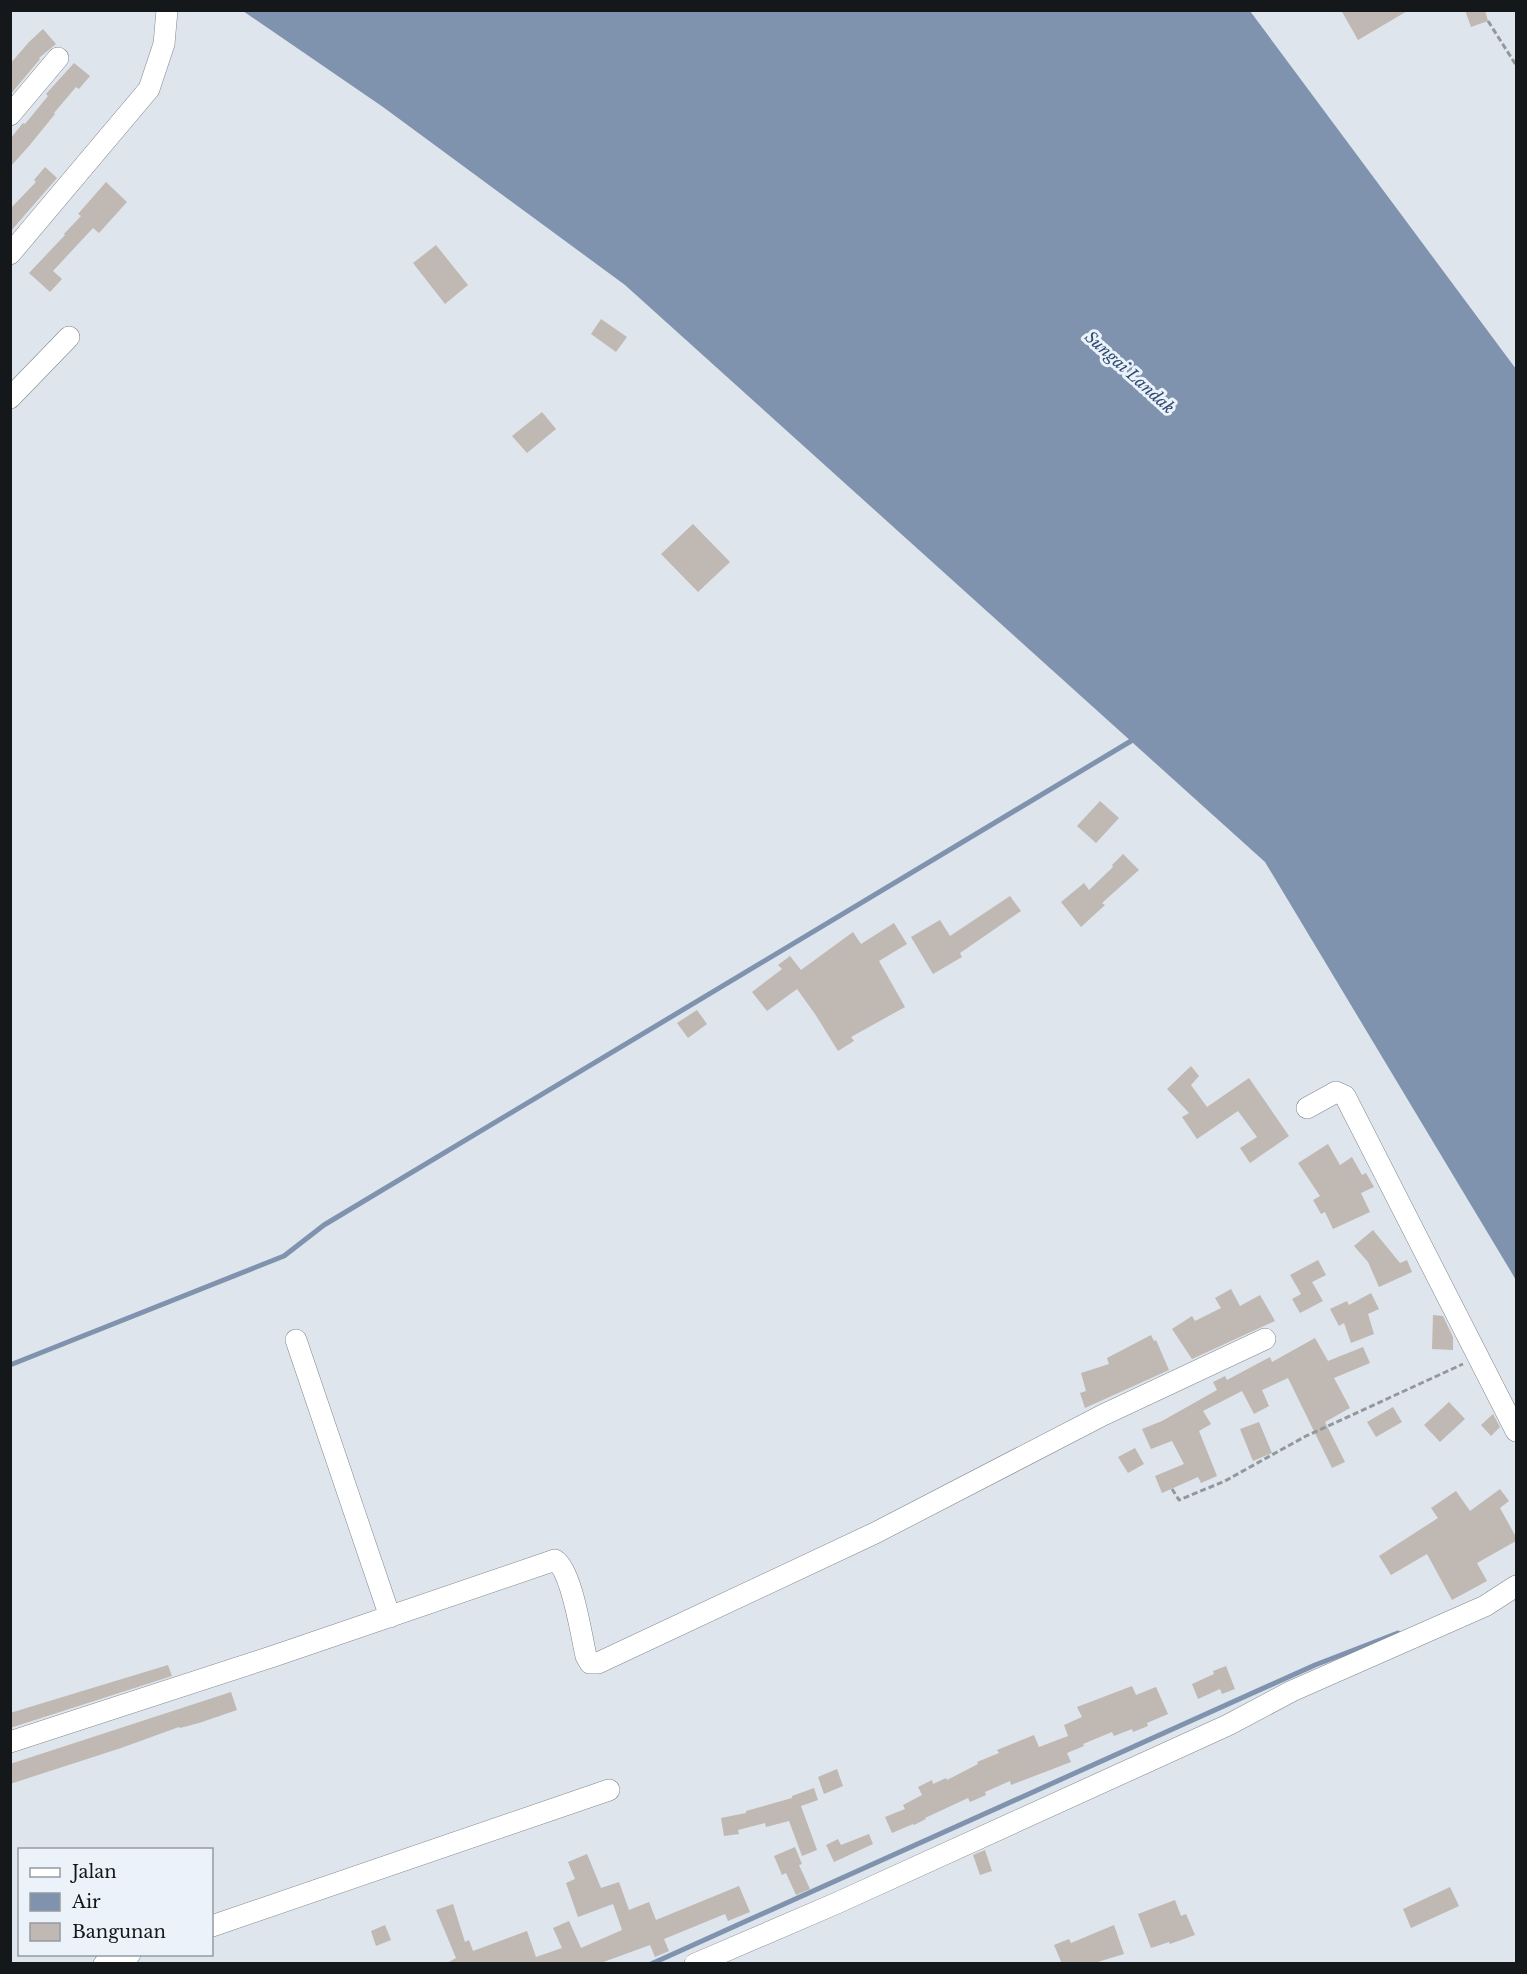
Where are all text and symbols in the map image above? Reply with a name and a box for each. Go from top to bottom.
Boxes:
water label: Sungai Landak [1081,327,1179,417]
legend [18,1848,213,1956]
text: Jalan [70,1861,117,1883]
text: Air [71,1891,101,1913]
text: Bangunan [72,1921,166,1943]

